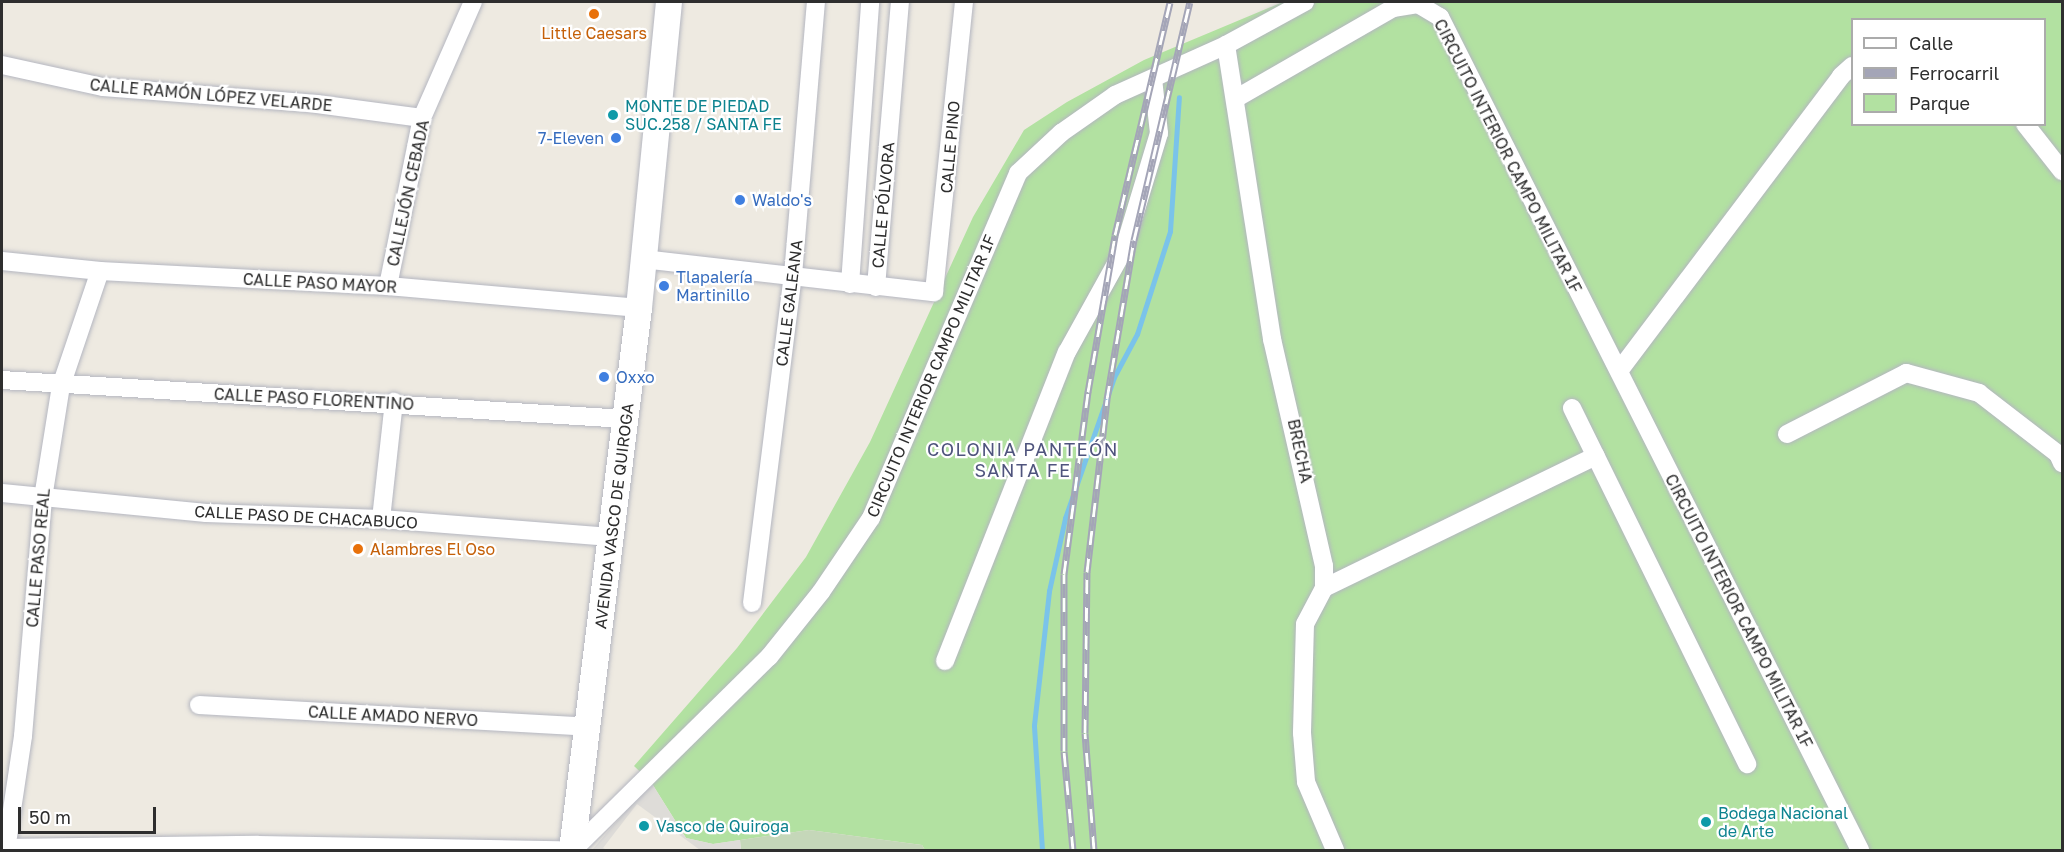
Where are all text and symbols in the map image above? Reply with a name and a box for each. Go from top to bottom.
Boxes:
marker: Little Caesars [587,7,601,21]
street label: CIRCUITO INTERIOR CAMPO MILITAR 1F [1430,16,1586,296]
legend [1851,18,2046,126]
place label: Little Caesars [541,23,647,43]
text: Calle [1909,32,1953,54]
text: Ferrocarril [1909,62,1999,84]
street label: CALLE RAMÓN LÓPEZ VELARDE [89,75,333,115]
text: Parque [1909,92,1970,114]
place label: MONTE DE PIEDAD SUC.258 / SANTA FE [625,96,782,134]
street label: CALLE PINO [936,100,964,194]
marker: MONTE DE PIEDAD SUC.258 / SANTA FE [606,108,620,122]
street label: CALLEJÓN CEBADA [383,118,433,268]
place label: 7-Eleven [538,128,604,148]
marker: 7-Eleven [609,131,623,145]
street label: CALLE PÓLVORA [868,141,898,269]
place label: Waldo's [752,190,812,210]
marker: Waldo's [733,193,747,207]
street label: CIRCUITO INTERIOR CAMPO MILITAR 1F [863,232,999,520]
street label: CALLE GALEANA [772,239,806,367]
place label: Tlapalería Martinillo [676,267,753,305]
street label: CALLE PASO MAYOR [242,269,398,297]
marker: Tlapalería Martinillo [657,279,671,293]
place label: Oxxo [616,367,655,387]
marker: Oxxo [597,370,611,384]
street label: CALLE PASO FLORENTINO [213,384,415,414]
street label: AVENIDA VASCO DE QUIROGA [591,402,637,630]
street label: BRECHA [1284,417,1316,485]
district label: COLONIA PANTEÓN SANTA FE [927,439,1119,482]
street label: CIRCUITO INTERIOR CAMPO MILITAR 1F [1661,471,1817,751]
street label: CALLE PASO REAL [22,488,54,628]
street label: CALLE PASO DE CHACABUCO [194,502,418,532]
place label: Alambres El Oso [370,539,495,559]
marker: Alambres El Oso [351,542,365,556]
street label: CALLE AMADO NERVO [307,702,479,730]
scale bar [21,795,159,833]
place label: Bodega Nacional de Arte [1718,803,1848,841]
text: 50 m [29,806,71,828]
marker: Bodega Nacional de Arte [1699,815,1713,829]
place label: Vasco de Quiroga [656,816,789,836]
marker: Vasco de Quiroga [637,819,651,833]

